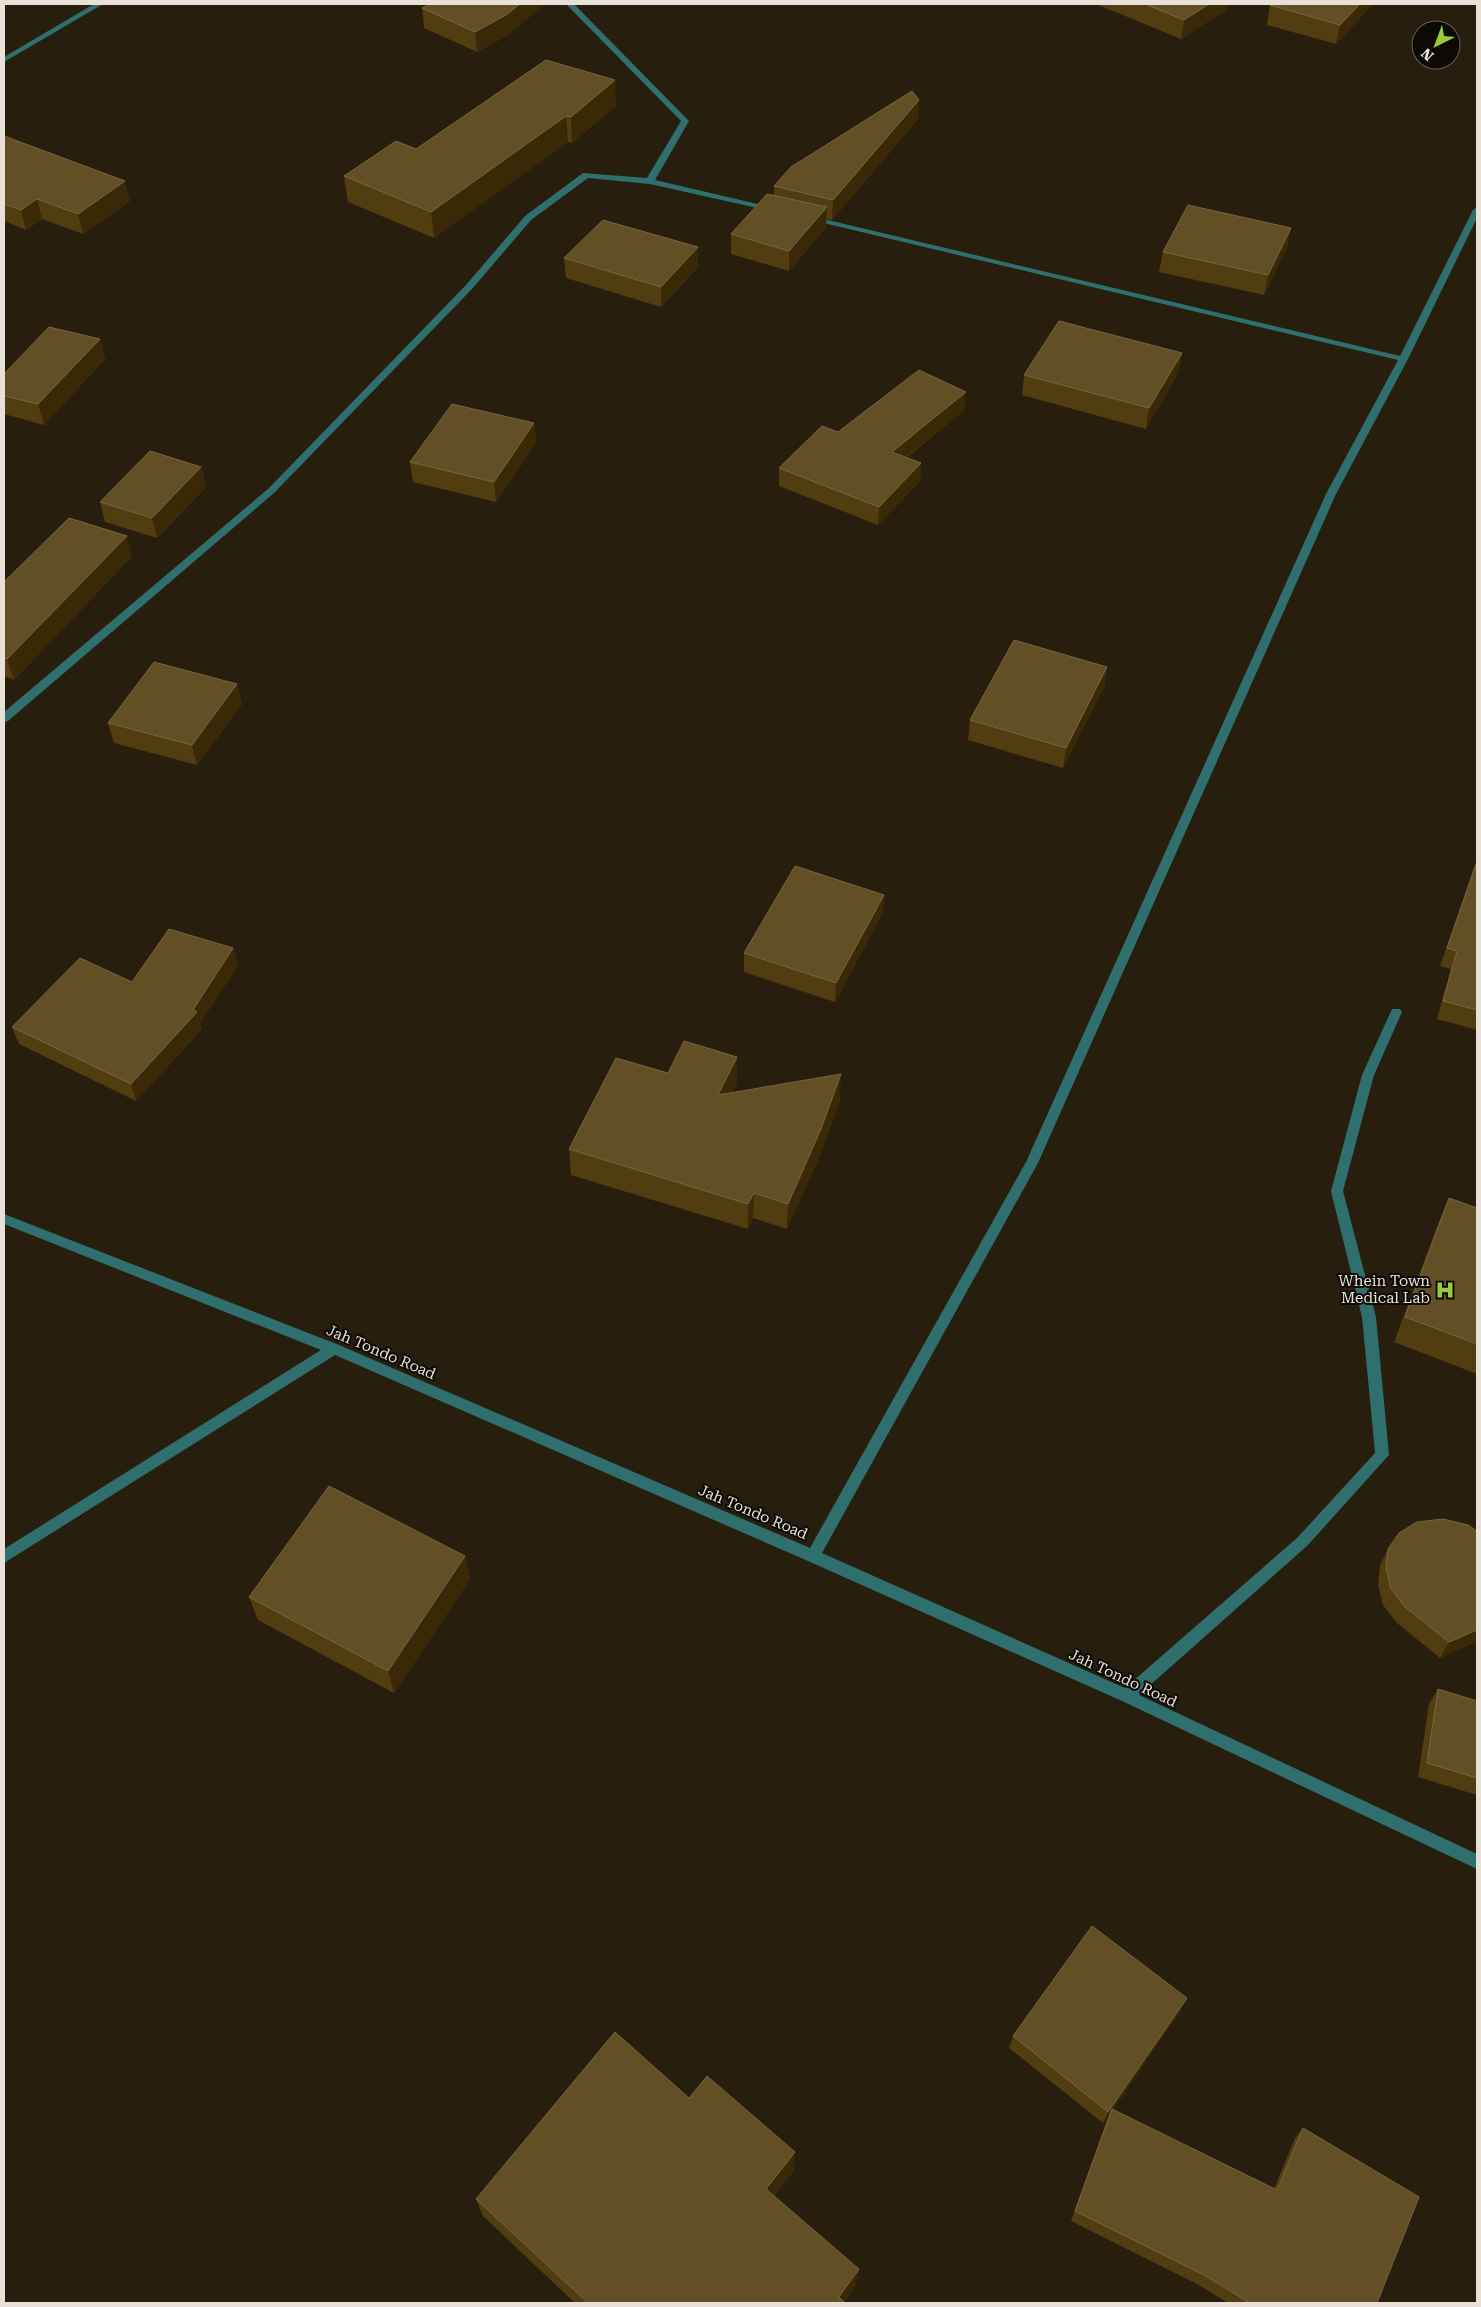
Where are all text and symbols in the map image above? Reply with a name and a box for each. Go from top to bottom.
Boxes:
north arrow [1411,20,1461,70]
text: N [1418,45,1437,64]
place label: Whein Town Medical Lab [1338,1272,1430,1307]
hospital icon: Whein Town Medical Lab [1434,1279,1456,1301]
street label: Jah Tondo Road [324,1321,439,1383]
street label: Jah Tondo Road [696,1481,811,1543]
street label: Jah Tondo Road [1066,1645,1180,1711]

